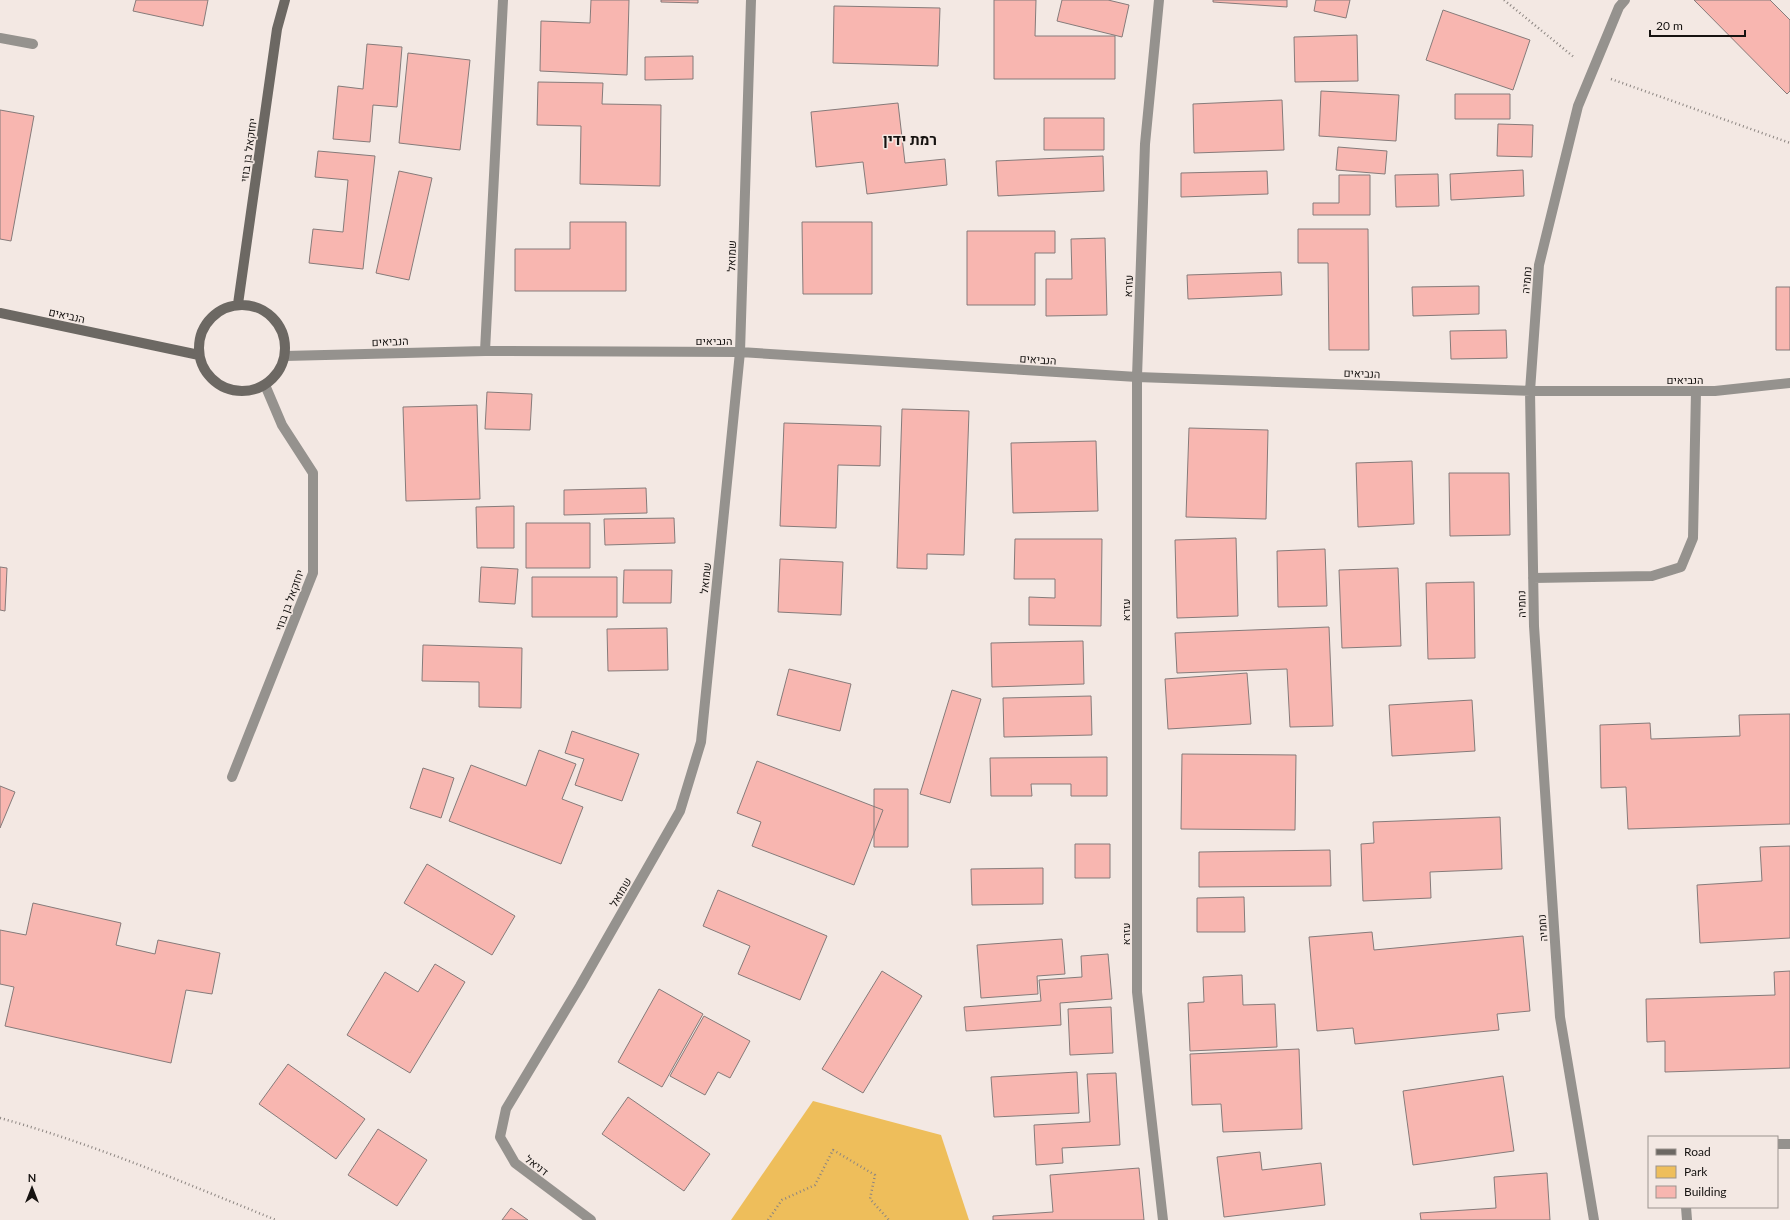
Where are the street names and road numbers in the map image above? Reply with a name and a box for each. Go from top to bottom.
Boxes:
street label: יחזקאל בן בוזי [237,117,259,183]
street label: שמואל [724,240,738,272]
street label: נחמיה [1518,266,1534,294]
street label: עזרא [1121,274,1135,298]
street label: הנביאים [48,305,86,325]
street label: הנביאים [371,334,409,348]
street label: הנביאים [696,334,732,347]
street label: הנביאים [1019,351,1057,367]
street label: הנביאים [1343,366,1381,380]
street label: הנביאים [1667,373,1703,386]
street label: שמואל [697,562,713,594]
street label: יחזקאל בן בוזי [272,568,306,632]
street label: נחמיה [1514,590,1528,618]
street label: עזרא [1119,599,1132,621]
street label: שמואל [606,875,634,909]
street label: נחמיה [1535,914,1549,942]
street label: עזרא [1119,923,1132,945]
street label: דניאל [523,1152,551,1178]

